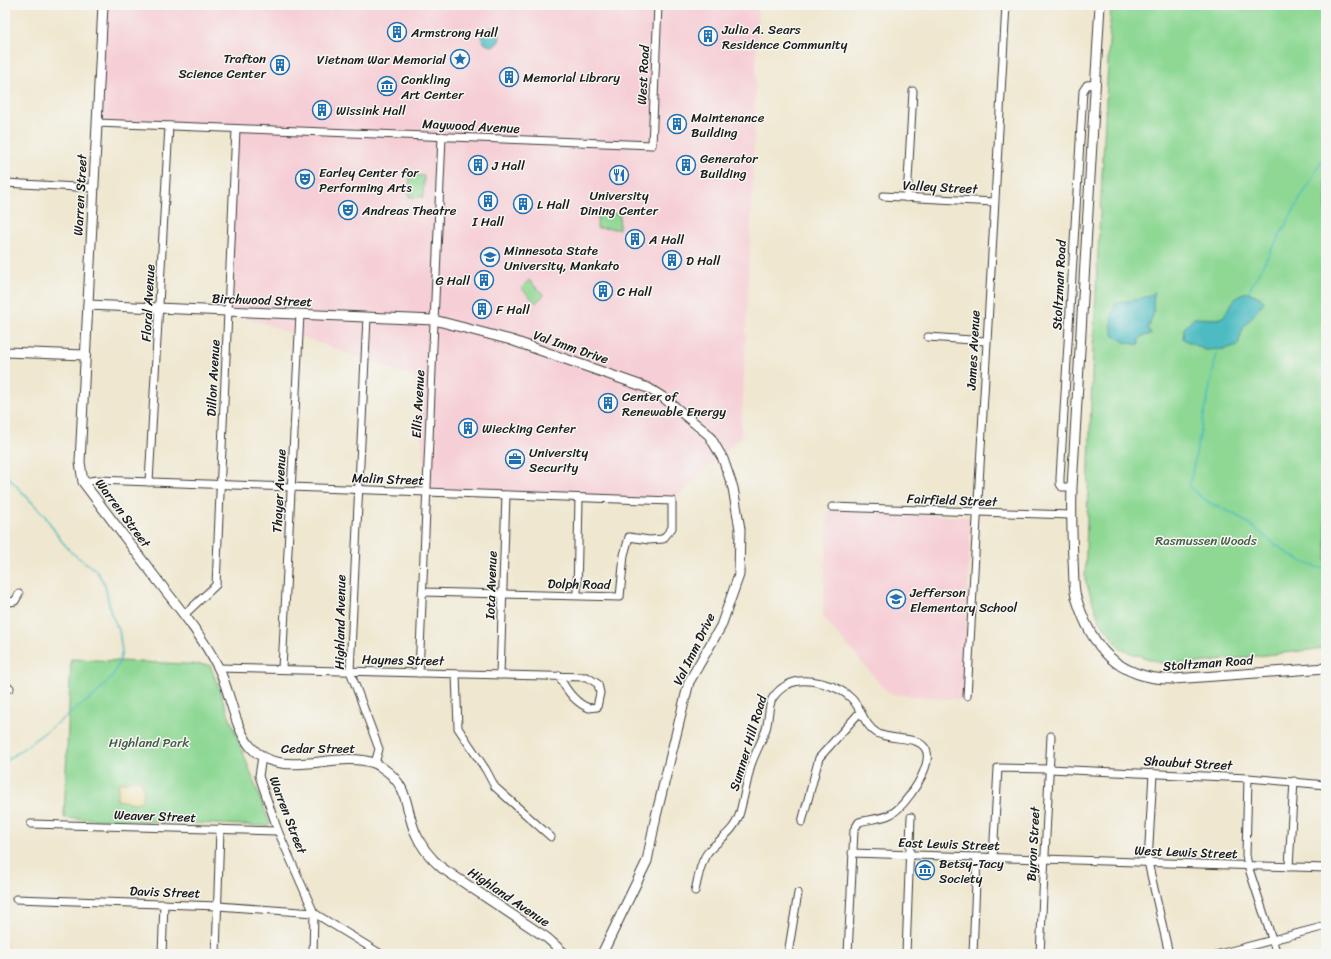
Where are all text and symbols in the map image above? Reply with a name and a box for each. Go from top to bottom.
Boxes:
place label: Julia A. Sears Residence Community [721,18,848,56]
building icon: Armstrong Hall [386,21,408,43]
place label: Armstrong Hall [410,21,498,44]
building icon: Julia A. Sears Residence Community [697,25,719,47]
street label: West Road [630,43,656,105]
place label: Trafton Science Center [178,47,267,85]
place label: Vietnam War Memorial [317,48,446,71]
place icon: Vietnam War Memorial [449,48,471,70]
building icon: Trafton Science Center [269,54,291,76]
building icon: Memorial Library [498,66,520,88]
place label: Memorial Library [523,66,620,89]
place label: Conkling Art Center [400,68,464,106]
museum icon: Conkling Art Center [376,75,398,97]
building icon: Wissink Hall [311,99,333,121]
place label: Wissink Hall [336,99,406,122]
place label: Maintenance Building [691,106,765,144]
street label: Maywood Avenue [422,112,520,140]
building icon: Maintenance Building [666,113,688,135]
place label: Generator Building [700,147,758,185]
street label: Warren Street [66,153,94,236]
building icon: J Hall [467,154,489,176]
place label: J Hall [491,154,525,177]
building icon: Generator Building [675,154,697,176]
place label: Earley Center for Performing Arts [319,161,419,199]
restaurant icon: University Dining Center [608,164,630,186]
theatre icon: Earley Center for Performing Arts [294,168,316,190]
street label: Valley Street [902,174,979,200]
place label: University Dining Center [580,184,659,222]
building icon: I Hall [477,190,499,212]
building icon: L Hall [512,193,534,215]
place label: L Hall [537,193,570,216]
theatre icon: Andreas Theatre [337,199,359,221]
place label: Andreas Theatre [361,199,457,222]
place label: I Hall [471,210,504,233]
building icon: A Hall [624,228,646,250]
place label: A Hall [648,228,684,251]
street label: Stoltzman Road [1045,238,1073,331]
place label: Minnesota State University, Mankato [504,239,620,277]
school or university icon: Minnesota State University, Mankato [479,246,501,268]
building icon: D Hall [661,249,683,271]
place label: D Hall [686,249,721,272]
street label: Floral Avenue [134,263,162,342]
place label: G Hall [435,269,470,292]
building icon: G Hall [473,269,495,291]
building icon: C Hall [592,280,614,302]
place label: C Hall [617,280,652,303]
street label: Birchwood Street [211,287,313,313]
building icon: F Hall [471,298,493,320]
place label: F Hall [496,298,530,321]
street label: James Avenue [959,309,987,392]
street label: Val Imm Drive [530,323,612,371]
street label: Dillon Avenue [199,338,227,417]
street label: Ellis Avenue [405,369,431,439]
place label: Center of Renewable Energy [622,385,726,423]
building icon: Center of Renewable Energy [597,392,619,414]
building icon: Wiecking Center [457,417,479,439]
place label: Wiecking Center [482,417,576,440]
place label: University Security [529,441,589,479]
street label: Thayer Avenue [265,448,293,534]
office icon: University Security [504,448,526,470]
street label: Malin Street [352,466,425,492]
street label: Warren Street [89,473,157,553]
street label: Fairfield Street [907,487,998,513]
park label: Rasmussen Woods [1155,529,1258,552]
street label: Iota Avenue [478,550,504,621]
street label: Dolph Road [547,572,612,596]
street label: Highland Avenue [328,574,352,670]
place label: Jefferson Elementary School [909,581,1018,619]
school or university icon: Jefferson Elementary School [885,588,907,610]
street label: Val Imm Drive [666,608,722,689]
street label: Haynes Street [362,648,445,672]
street label: Stoltzman Road [1162,648,1255,678]
street label: Sumner Hill Road [723,691,774,794]
park label: Highland Park [109,731,189,754]
street label: Cedar Street [281,737,355,760]
street label: Shaubut Street [1143,749,1234,777]
street label: Warren Street [263,773,314,858]
street label: Weaver Street [114,803,197,829]
street label: Byron Street [1020,805,1046,882]
street label: East Lewis Street [898,831,1000,857]
street label: West Lewis Street [1134,839,1238,865]
place label: Betsy-Tacy Society [939,852,1004,890]
museum icon: Betsy-Tacy Society [914,859,936,881]
street label: Highland Avenue [463,861,555,933]
street label: Davis Street [129,879,201,905]

